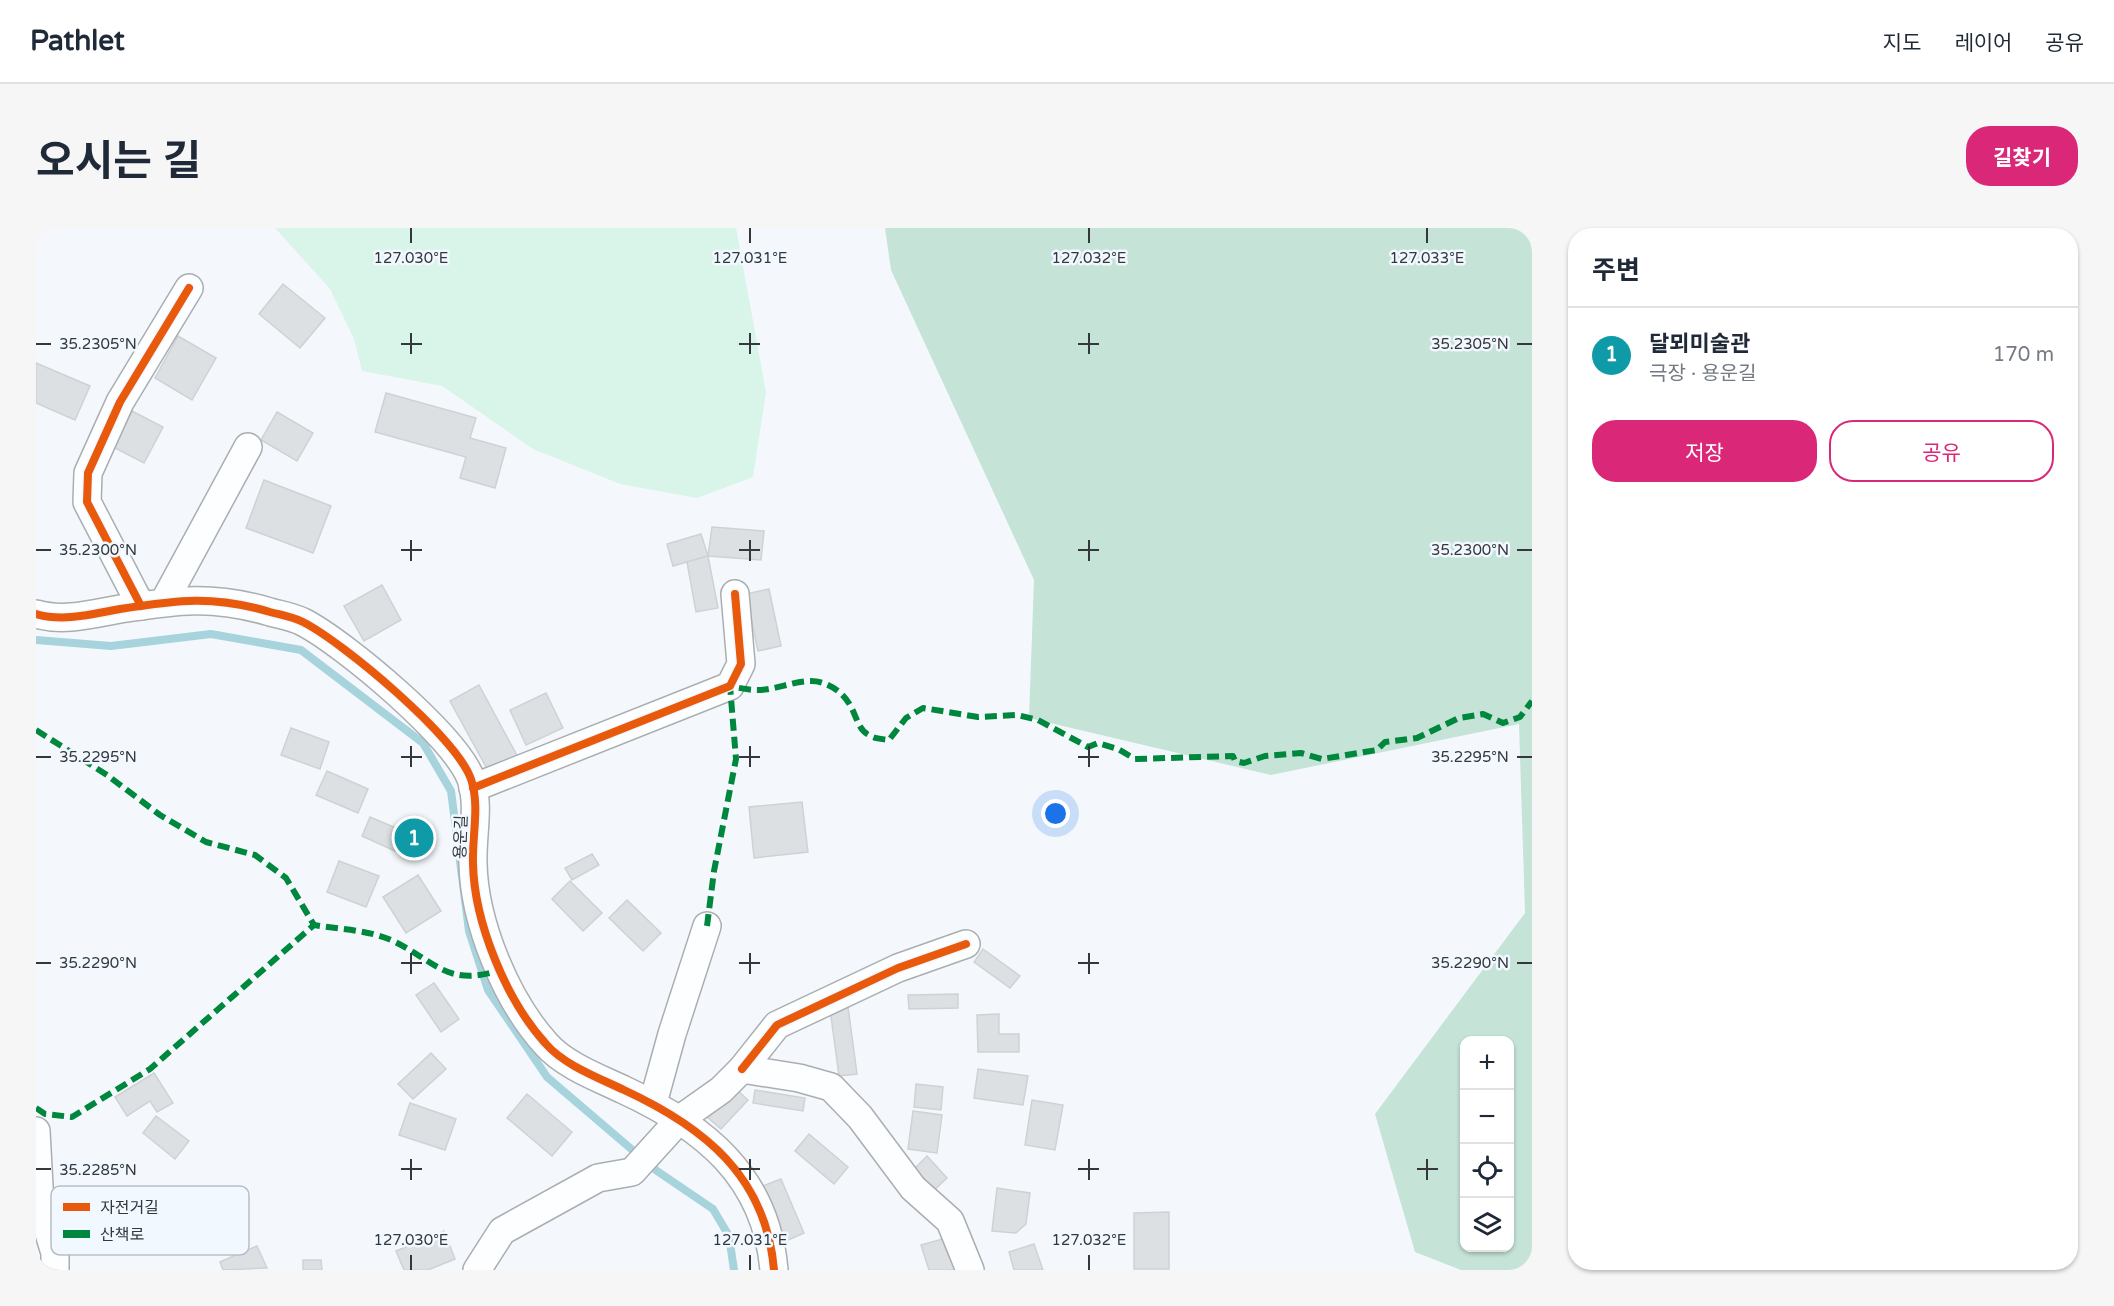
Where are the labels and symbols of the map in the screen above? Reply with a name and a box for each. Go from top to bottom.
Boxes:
text: 127.030°E [374,249,448,267]
text: 127.031°E [713,249,787,267]
text: 127.032°E [1052,249,1126,267]
text: 127.033°E [1390,249,1464,267]
text: 35.2305°N [59,335,137,353]
text: 35.2305°N [1431,335,1509,353]
text: 35.2300°N [59,541,137,559]
text: 35.2300°N [1431,541,1509,559]
text: 35.2295°N [59,748,137,766]
text: 35.2295°N [1431,748,1509,766]
your location [1041,799,1070,828]
street label: 용운길 [450,815,472,859]
pin: 1 [394,816,434,860]
text: 35.2290°N [59,954,137,972]
text: 35.2290°N [1431,954,1509,972]
text: 35.2285°N [59,1161,137,1179]
legend [51,1186,249,1255]
text: 자전거길 [100,1198,159,1218]
text: 산책로 [100,1225,144,1245]
text: 127.030°E [374,1231,448,1249]
text: 127.031°E [713,1231,787,1249]
text: 127.032°E [1052,1231,1126,1249]

